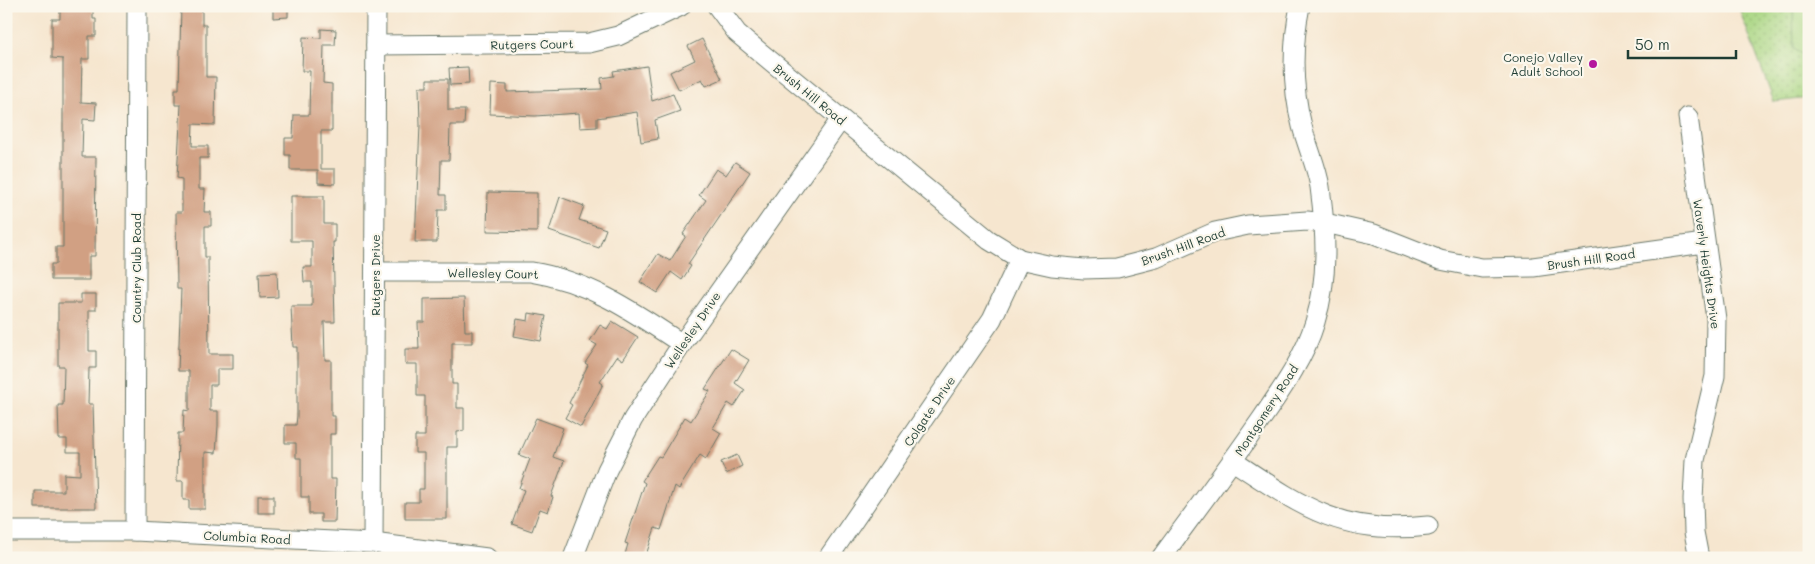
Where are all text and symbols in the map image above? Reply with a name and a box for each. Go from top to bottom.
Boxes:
scale bar [1628,28,1735,60]
text: 50 m [1635,34,1670,54]
street label: Rutgers Court [490,35,574,53]
place label: Conejo Valley Adult School [1503,49,1583,79]
marker: Conejo Valley Adult School [1587,58,1599,70]
street label: Brush Hill Road [771,60,850,128]
street label: Waverly Heights Drive [1690,198,1724,330]
street label: Country Club Road [128,213,144,323]
street label: Brush Hill Road [1139,223,1228,269]
street label: Rutgers Drive [367,234,383,316]
street label: Brush Hill Road [1546,245,1636,273]
street label: Wellesley Court [447,264,539,282]
street label: Wellesley Drive [660,288,724,372]
street label: Montgomery Road [1231,361,1302,459]
street label: Colgate Drive [900,373,958,449]
street label: Columbia Road [203,527,291,547]

